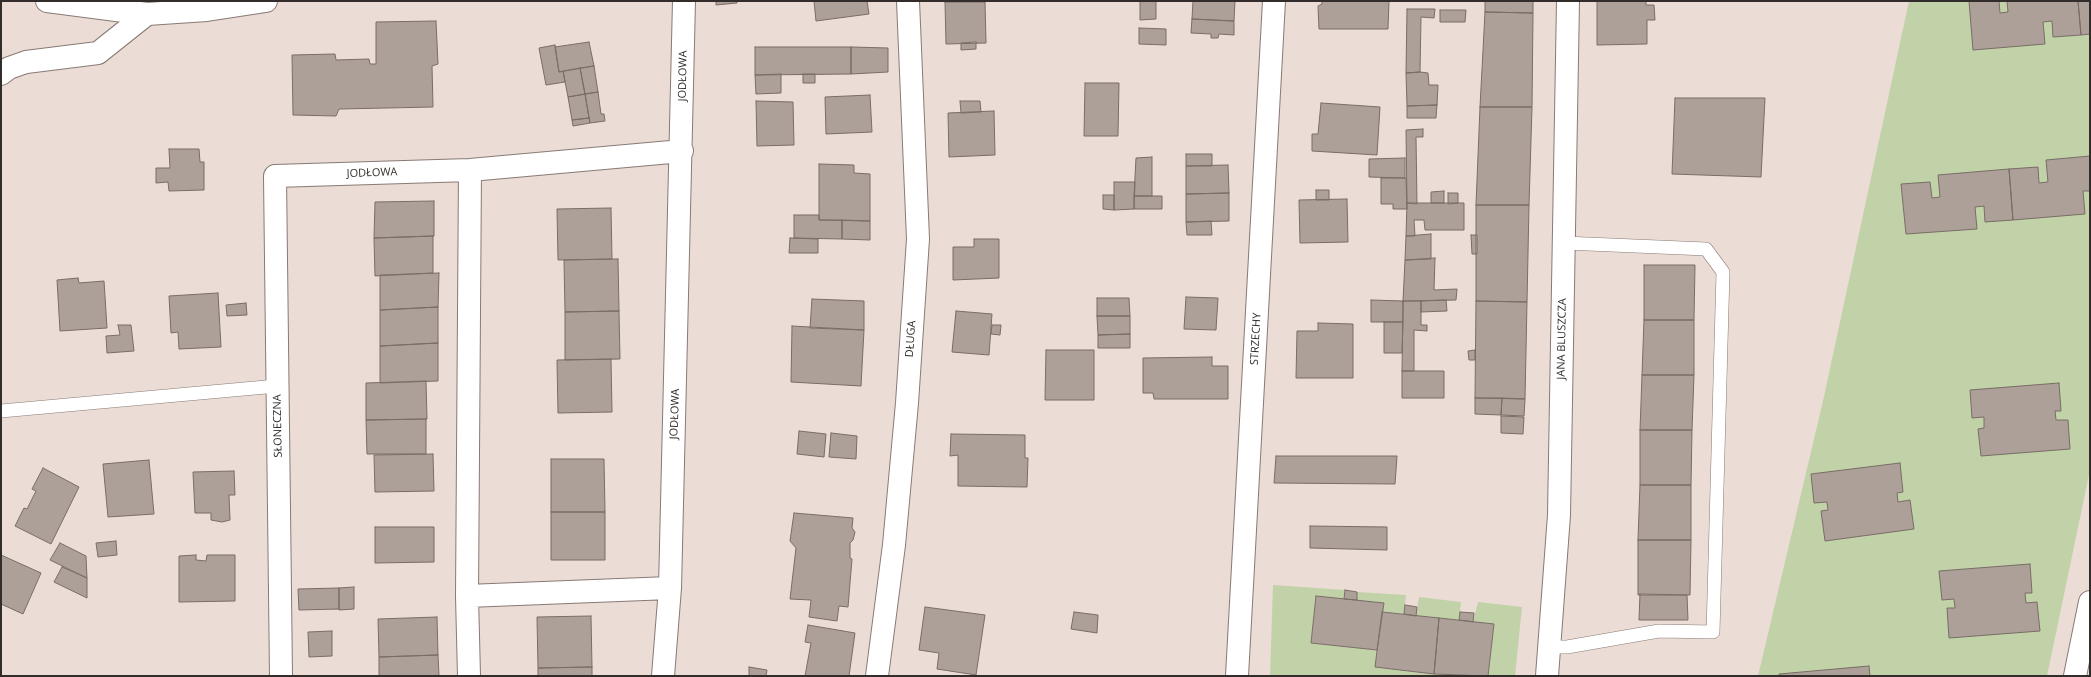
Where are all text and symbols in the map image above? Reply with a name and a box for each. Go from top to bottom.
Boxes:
street label: JODŁOWA [676,50,690,102]
street label: JODŁOWA [346,166,398,180]
street label: JANA BLUSZCZA [1555,298,1569,380]
street label: STRZECHY [1248,312,1264,366]
street label: DŁUGA [903,320,919,358]
street label: JODŁOWA [668,388,682,440]
street label: SŁONECZNA [271,394,285,458]

